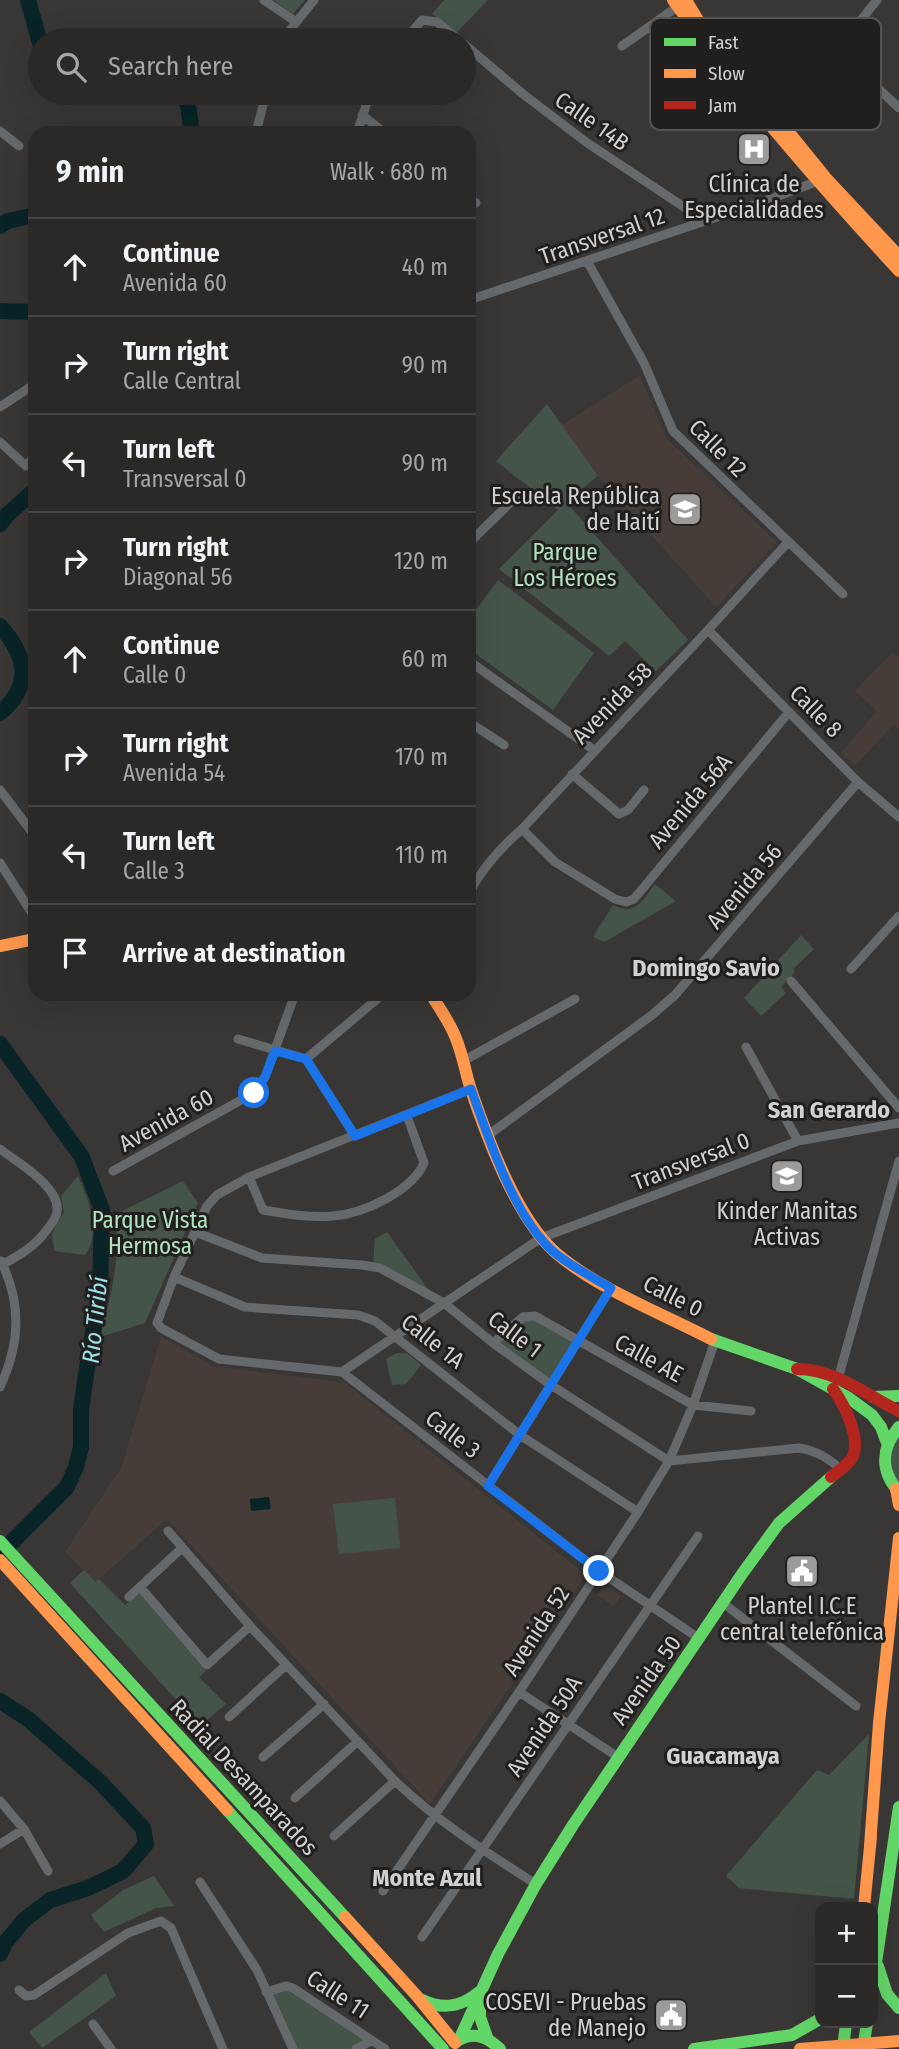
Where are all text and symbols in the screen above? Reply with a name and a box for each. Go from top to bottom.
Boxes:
legend [650,18,881,130]
search box [28,28,476,105]
text: Fast [708,31,739,54]
icon: search [52,48,90,86]
text: Search here [108,51,233,82]
text: Slow [708,62,745,85]
street label: Calle 14B [550,85,634,157]
text: Jam [708,94,737,117]
hospital icon: Clínica de Especialidades [735,130,773,168]
text: 9 min [56,154,124,190]
text: Walk · 680 m [330,158,448,186]
place label: Clínica de Especialidades [684,170,824,224]
street label: Transversal 12 [536,201,668,271]
text: Continue [123,238,220,269]
icon: ahead [56,248,94,286]
text: 40 m [402,253,448,281]
text: Avenida 60 [123,269,227,297]
text: Turn right [123,336,229,367]
icon: right [56,346,94,384]
text: 90 m [402,351,448,379]
text: Calle Central [123,367,241,395]
street label: Calle 12 [683,413,753,483]
text: Turn left [123,434,215,465]
icon: left [56,444,94,482]
text: 90 m [402,449,448,477]
text: Transversal 0 [123,465,247,493]
place label: Escuela República de Haití [491,482,660,536]
school or university icon: Escuela República de Haití [666,490,704,528]
text: Turn right [123,532,229,563]
park label: Parque Los Héroes [514,538,617,592]
icon: right [56,542,94,580]
text: 120 m [394,547,448,575]
text: Diagonal 56 [123,563,232,591]
text: Continue [123,630,220,661]
icon: ahead [56,640,94,678]
text: 60 m [402,645,448,673]
street label: Avenida 58 [566,656,658,750]
text: Calle 0 [123,661,186,689]
street label: Calle 8 [784,679,848,743]
text: Turn right [123,728,229,759]
icon: right [56,738,94,776]
text: 170 m [395,743,448,771]
street label: Avenida 56A [642,748,738,854]
text: Avenida 54 [123,759,225,787]
text: Turn left [123,826,215,857]
icon: left [56,836,94,874]
street label: Avenida 56 [700,838,788,934]
text: 110 m [395,841,448,869]
text: Calle 3 [123,857,185,885]
icon: arrive [56,934,94,972]
text: Arrive at destination [123,938,346,969]
district label: Domingo Savio [632,954,780,982]
route start [238,1077,269,1108]
street label: Avenida 60 [114,1083,218,1157]
district label: San Gerardo [768,1096,890,1124]
street label: Transversal 0 [628,1126,754,1196]
school or university icon: Kinder Manitas Activas [768,1157,806,1195]
place label: Kinder Manitas Activas [716,1197,858,1251]
park label: Parque Vista Hermosa [92,1206,208,1260]
street label: Calle 0 [638,1269,708,1323]
water label: Río Tiribí [77,1273,114,1365]
street label: Calle 1 [483,1305,547,1363]
street label: Calle 1A [396,1308,470,1374]
street label: Calle AE [610,1328,688,1388]
street label: Calle 3 [420,1404,486,1464]
public building icon: Plantel I.C.E central telefónica [783,1552,821,1590]
route end [583,1555,614,1586]
street label: Avenida 52 [497,1581,575,1681]
place label: Plantel I.C.E central telefónica [720,1592,884,1646]
street label: Avenida 50 [605,1630,687,1730]
street label: Avenida 50A [500,1670,588,1782]
street label: Radial Desamparados [164,1693,324,1861]
district label: Guacamaya [666,1742,780,1770]
district label: Monte Azul [372,1864,482,1892]
map controls [815,1902,878,2028]
button: + [815,1902,878,1965]
street label: Calle 11 [301,1963,375,2025]
button: − [815,1965,878,2028]
place label: COSEVI - Pruebas de Manejo [485,1988,646,2042]
public building icon: COSEVI - Pruebas de Manejo [652,1996,690,2034]

